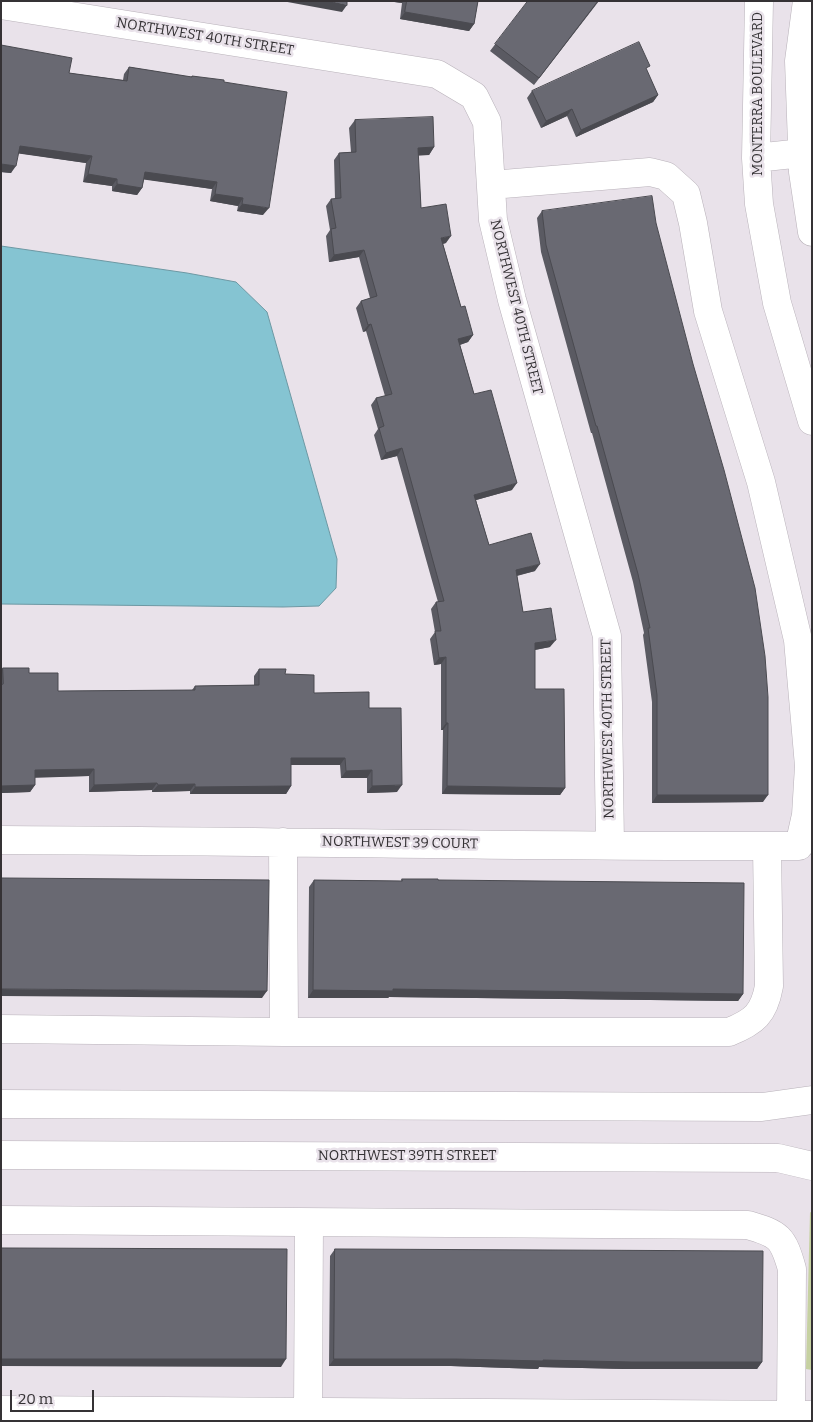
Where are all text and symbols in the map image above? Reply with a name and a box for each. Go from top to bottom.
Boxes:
street label: MONTERRA BOULEVARD [750,12,766,176]
street label: NORTHWEST 40TH STREET [115,15,295,59]
street label: NORTHWEST 40TH STREET [486,218,546,396]
street label: NORTHWEST 40TH STREET [598,639,618,819]
street label: NORTHWEST 39 COURT [322,833,478,853]
street label: NORTHWEST 39TH STREET [318,1148,496,1164]
scale bar [12,1380,96,1412]
text: 20 m [18,1390,53,1408]

